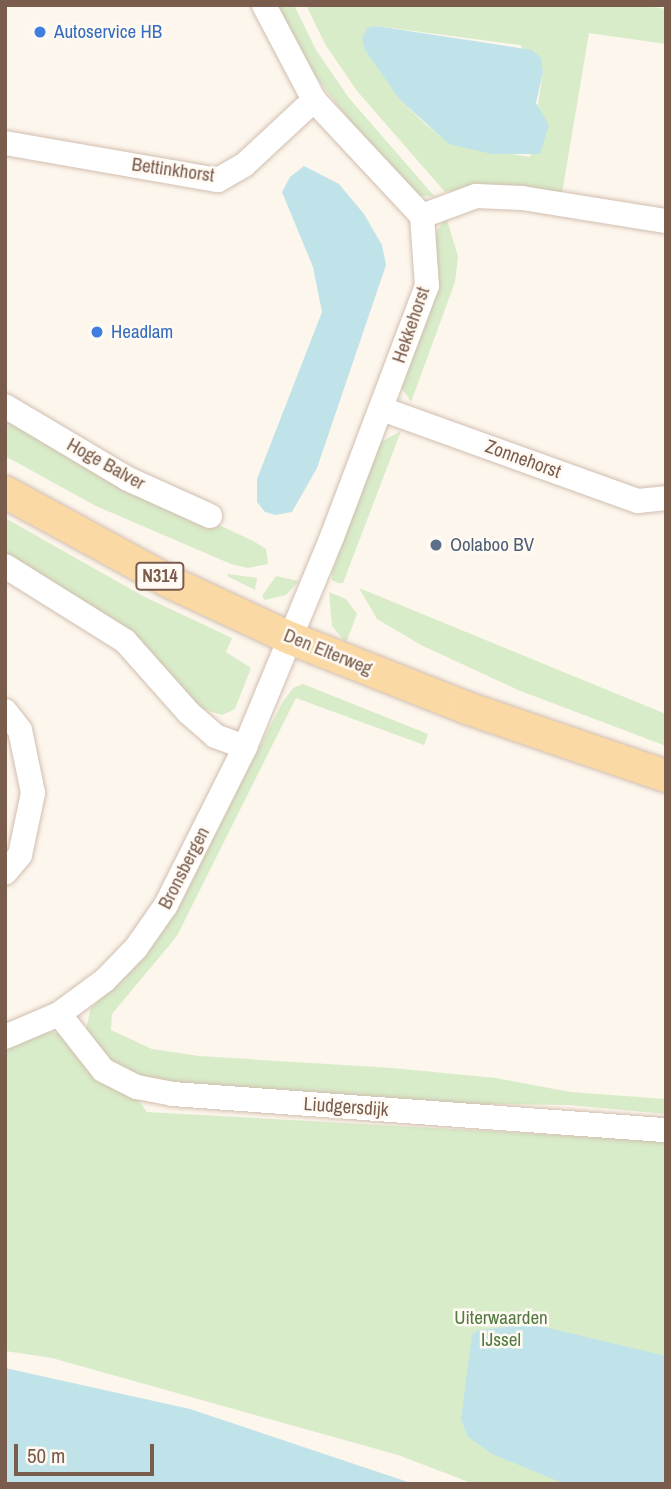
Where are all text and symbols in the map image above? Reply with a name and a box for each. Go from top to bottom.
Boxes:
place label: Autoservice HB [54,21,162,43]
marker: Autoservice HB [32,24,48,40]
street label: Bettinkhorst [130,153,216,187]
street label: Hekkehorst [387,284,435,366]
place label: Headlam [111,321,173,343]
marker: Headlam [89,324,105,340]
street label: Hoge Balver [63,433,149,495]
street label: Zonnehorst [482,435,564,483]
place label: Oolaboo BV [450,534,534,556]
marker: Oolaboo BV [428,537,444,553]
road number: N314 [134,562,186,590]
street label: Den Elterweg [280,624,376,680]
street label: Bronsbergen [154,823,214,913]
street label: Liudgersdijk [303,1093,389,1121]
park label: Uiterwaarden IJssel [454,1307,548,1351]
scale bar [18,1430,158,1474]
text: 50 m [27,1441,65,1470]

